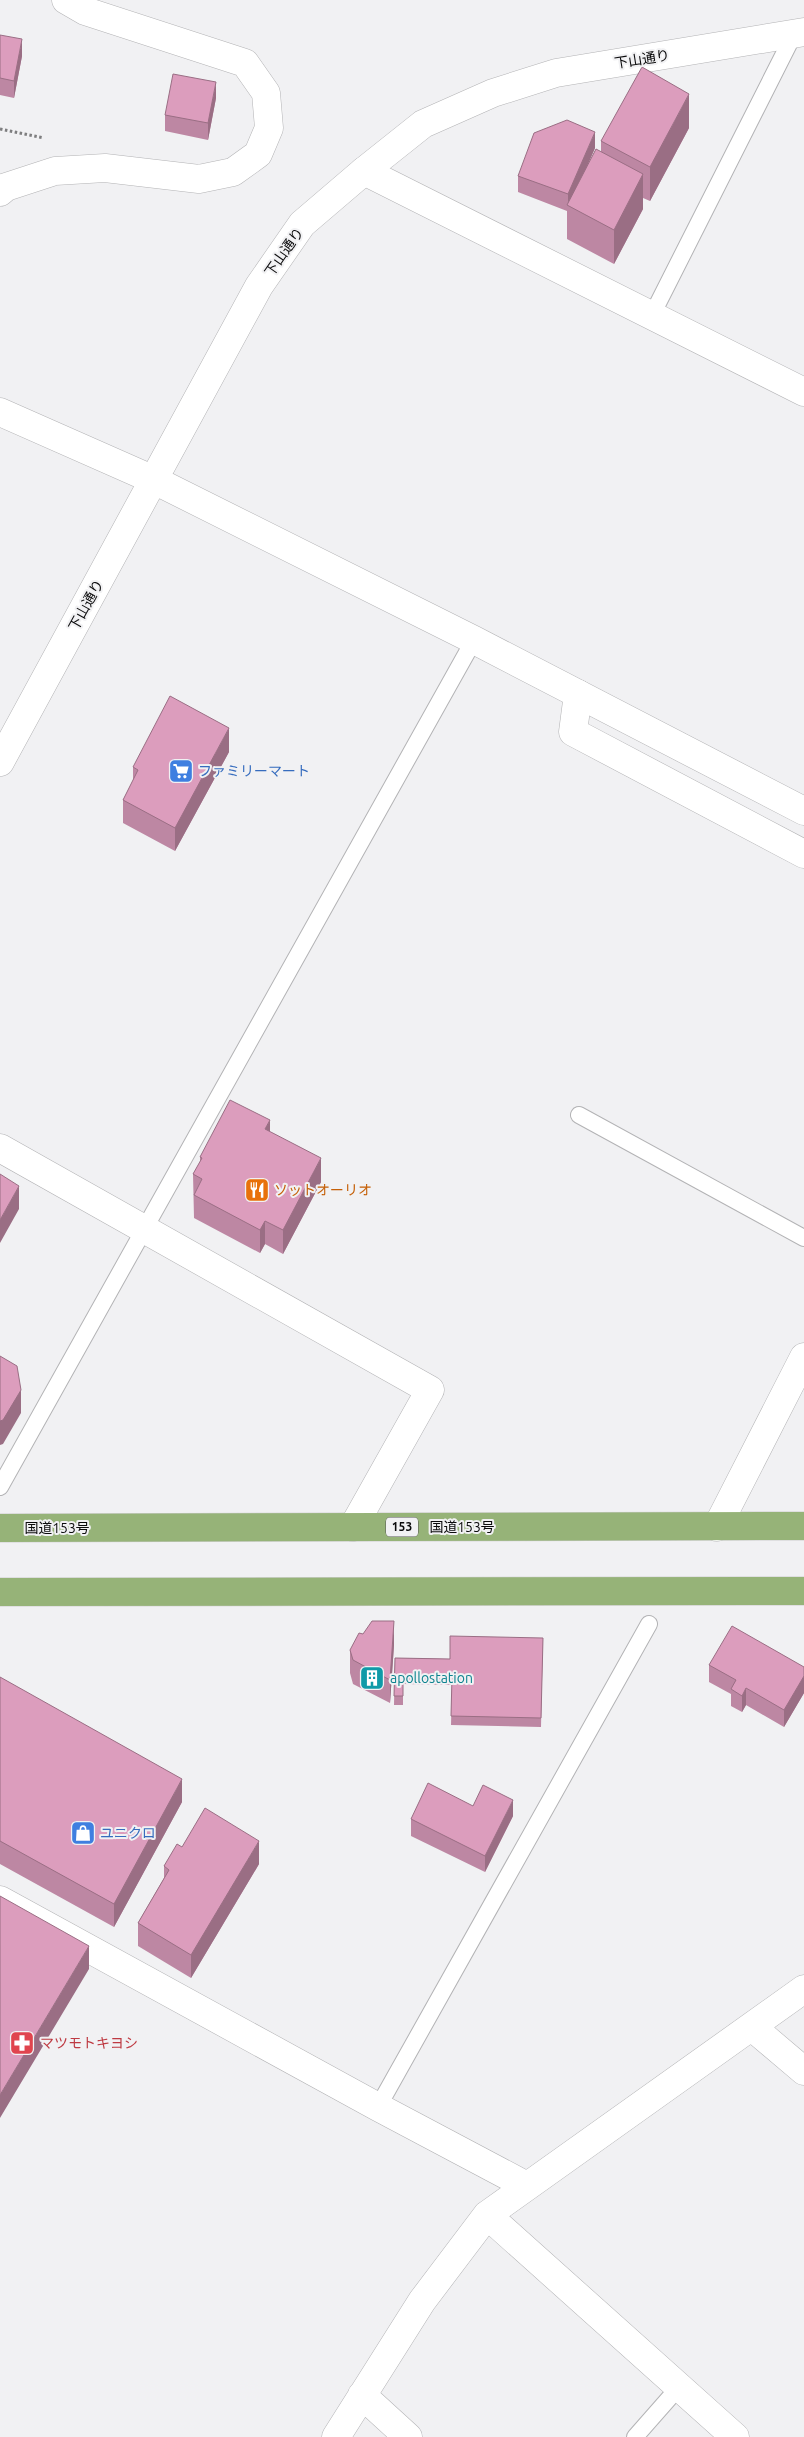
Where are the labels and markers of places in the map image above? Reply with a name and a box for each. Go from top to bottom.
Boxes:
supermarket icon: ファミリーマート [168,758,194,784]
place label: ファミリーマート [198,763,310,779]
restaurant icon: ソットオーリオ [244,1177,270,1203]
place label: ソットオーリオ [274,1182,372,1198]
building icon: apollostation [359,1665,385,1691]
place label: apollostation [390,1670,473,1686]
shop icon: ユニクロ [70,1820,96,1846]
place label: ユニクロ [100,1825,156,1841]
pharmacy icon: マツモトキヨシ [9,2030,35,2056]
place label: マツモトキヨシ [40,2035,138,2051]

